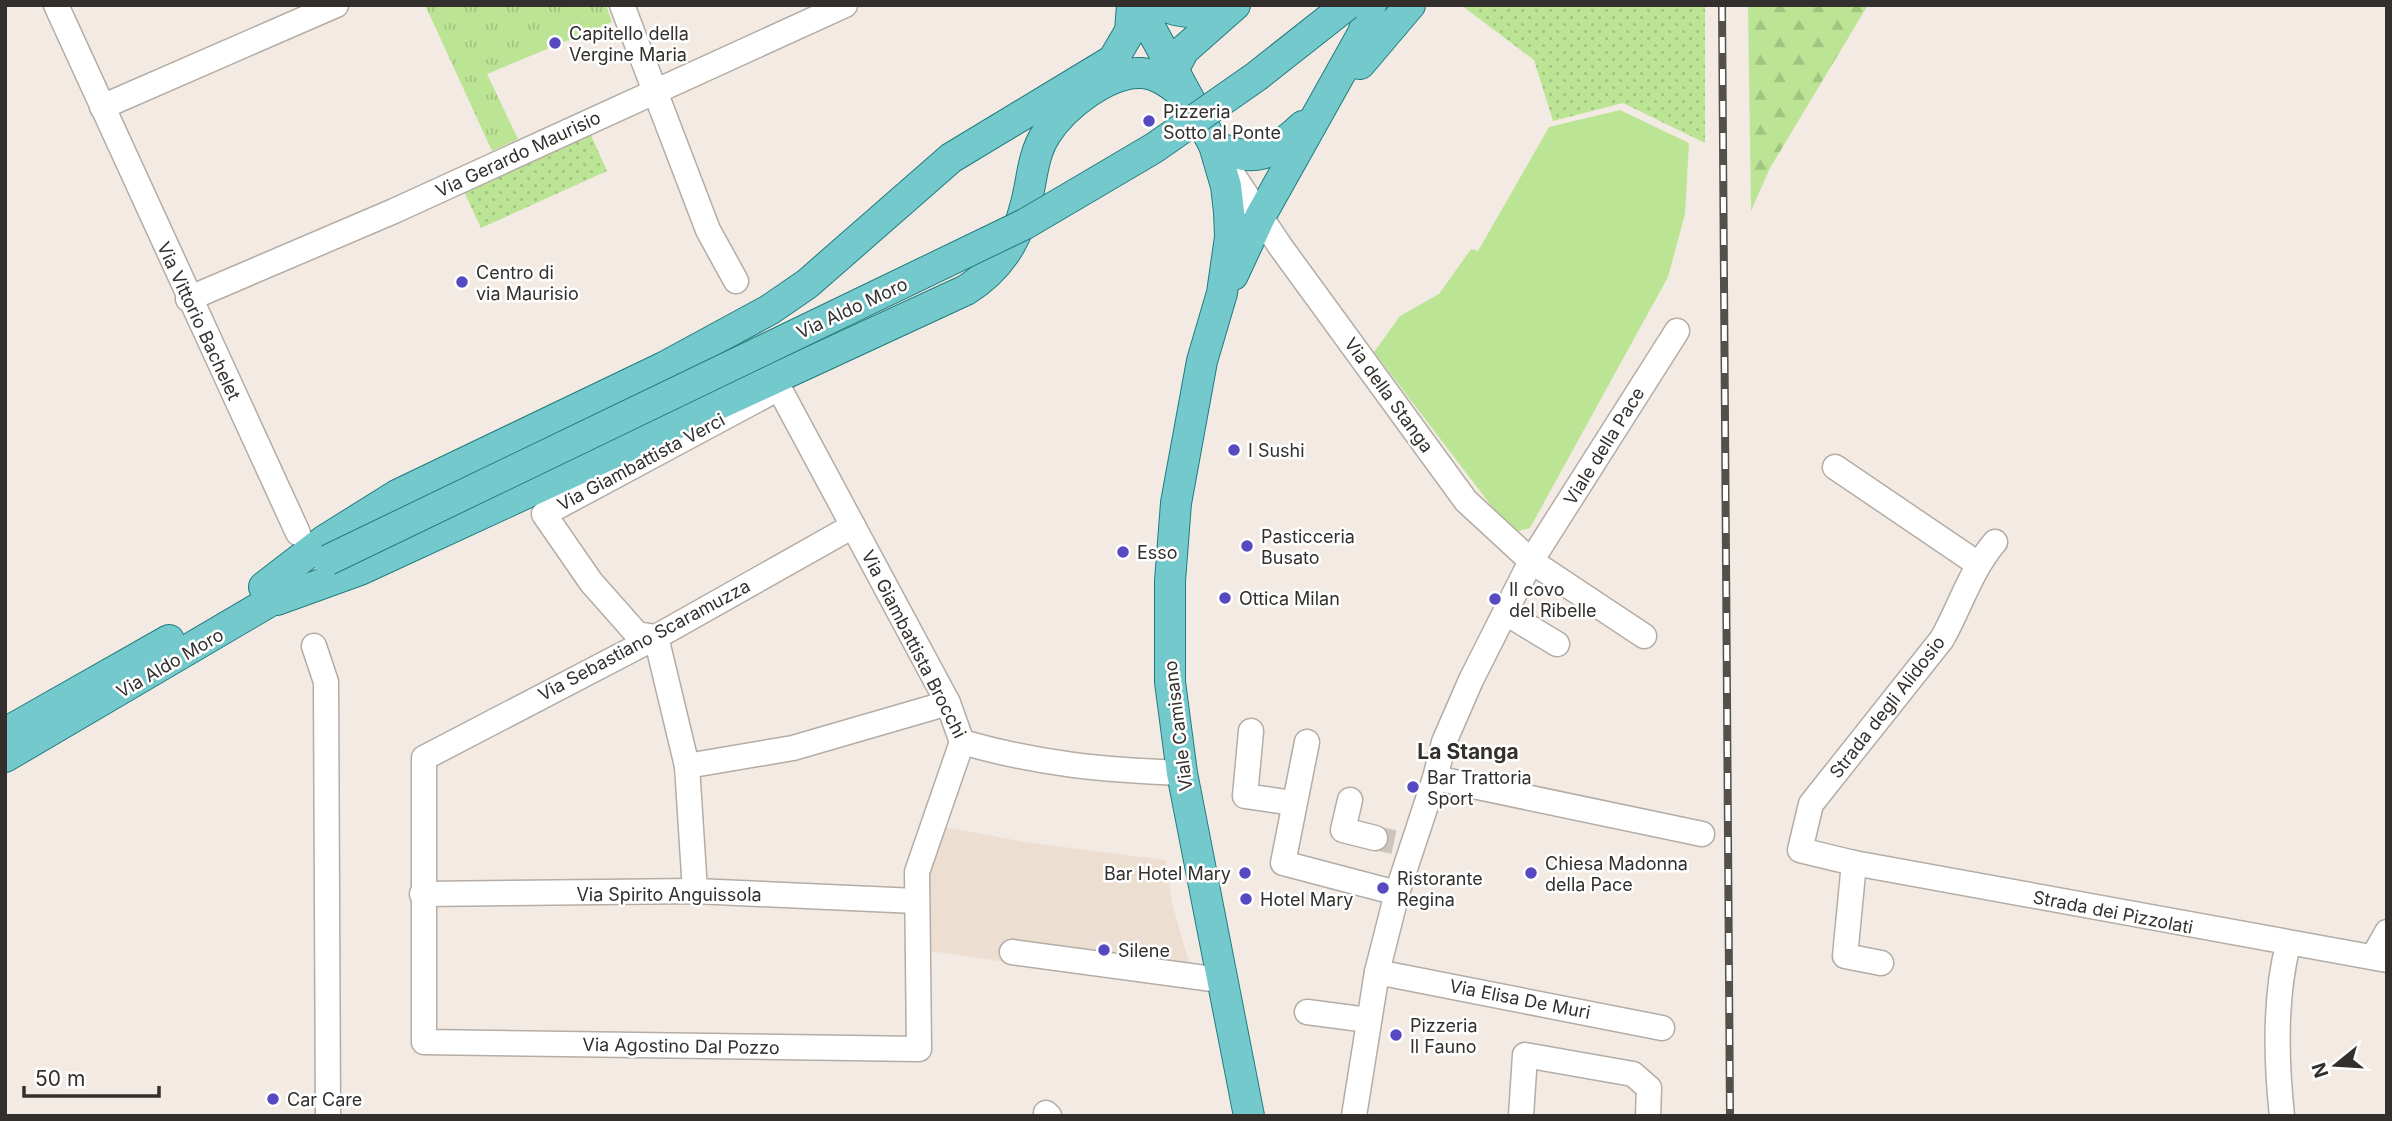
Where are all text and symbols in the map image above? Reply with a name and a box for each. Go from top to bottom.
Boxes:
place label: Capitello della Vergine Maria [569,23,689,65]
marker: Capitello della Vergine Maria [547,35,563,51]
place label: Pizzeria Sotto al Ponte [1163,101,1281,143]
street label: Via Gerardo Maurisio [432,107,604,201]
marker: Pizzeria Sotto al Ponte [1141,113,1157,129]
street label: Via Vittorio Bachelet [153,239,245,403]
place label: Centro di via Maurisio [476,262,579,304]
street label: Via Aldo Moro [793,273,911,343]
marker: Centro di via Maurisio [454,274,470,290]
street label: Via della Stanga [1340,333,1438,457]
street label: Viale della Pace [1559,383,1649,509]
street label: Via Giambattista Verci [554,409,728,515]
place label: I Sushi [1248,440,1305,461]
marker: I Sushi [1226,442,1242,458]
place label: Pasticceria Busato [1261,526,1355,568]
marker: Pasticceria Busato [1239,538,1255,554]
place label: Esso [1137,542,1178,563]
marker: Esso [1115,544,1131,560]
street label: Via Giambattista Brocchi [857,547,971,741]
street label: Via Sebastiano Scaramuzza [534,575,754,705]
place label: Il covo del Ribelle [1509,579,1597,621]
place label: Ottica Milan [1239,588,1340,609]
marker: Ottica Milan [1217,590,1233,606]
marker: Il covo del Ribelle [1487,591,1503,607]
street label: Via Aldo Moro [113,624,227,702]
street label: Strada degli Alidosio [1825,632,1949,782]
street label: Viale Camisano [1160,660,1196,792]
district label: La Stanga [1417,739,1519,764]
place label: Bar Trattoria Sport [1427,767,1532,809]
marker: Bar Trattoria Sport [1405,779,1421,795]
place label: Chiesa Madonna della Pace [1545,853,1688,895]
place label: Bar Hotel Mary [1104,863,1231,884]
marker: Bar Hotel Mary [1237,865,1253,881]
marker: Chiesa Madonna della Pace [1523,865,1539,881]
place label: Ristorante Regina [1397,868,1483,910]
marker: Ristorante Regina [1375,880,1391,896]
street label: Via Spirito Anguissola [576,884,762,905]
street label: Strada dei Pizzolati [2031,886,2195,938]
place label: Hotel Mary [1260,889,1353,910]
marker: Hotel Mary [1238,891,1254,907]
place label: Silene [1118,940,1170,961]
marker: Silene [1096,942,1112,958]
street label: Via Elisa De Muri [1448,975,1592,1023]
place label: Pizzeria Il Fauno [1410,1015,1478,1057]
marker: Pizzeria Il Fauno [1388,1027,1404,1043]
north arrow [2301,1030,2371,1100]
street label: Via Agostino Dal Pozzo [582,1034,780,1058]
scale bar [24,1054,159,1098]
text: N [2307,1060,2333,1081]
text: 50 m [35,1066,85,1091]
place label: Car Care [287,1089,362,1110]
marker: Car Care [265,1091,281,1107]

